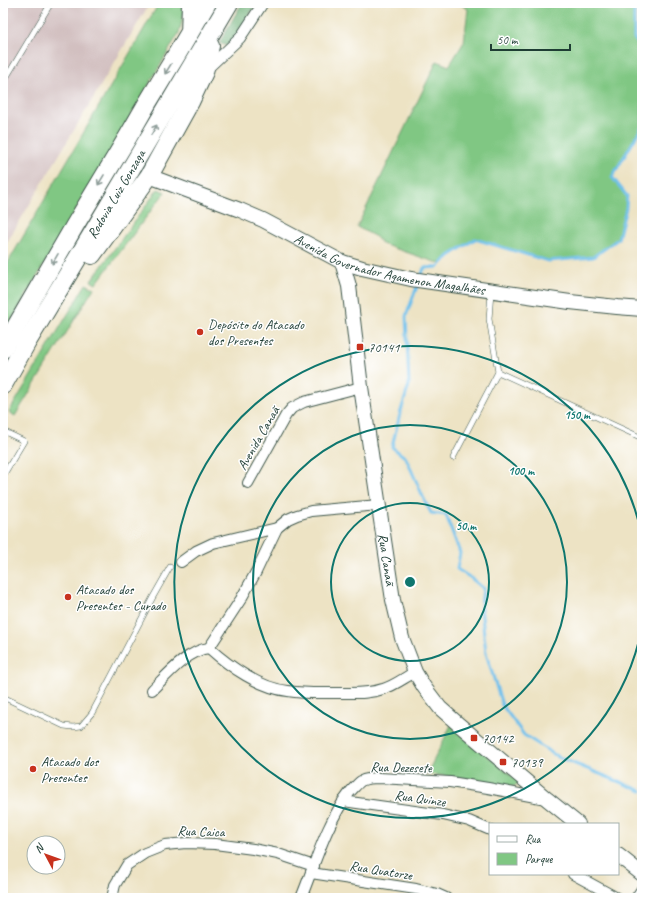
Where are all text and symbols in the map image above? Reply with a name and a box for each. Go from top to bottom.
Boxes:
scale bar [491,26,570,52]
text: 50 m [497,32,519,48]
one-way arrow [164,63,172,75]
one-way arrow [150,124,158,136]
street label: Rodovia Luiz Gonzaga [84,146,150,242]
one-way arrow [97,174,105,186]
street label: Avenida Governador Agamenon Magalhães [291,230,487,299]
one-way arrow [51,253,59,265]
place label: Depósito do Atacado dos Presentes [208,316,305,349]
marker: Depósito do Atacado dos Presentes [195,327,205,337]
place label: 70141 [368,339,400,356]
marker: 70141 [355,342,365,352]
street label: Avenida Canaã [233,402,284,473]
text: 150 m [564,407,591,423]
text: 100 m [508,463,535,479]
text: 50 m [456,518,477,534]
street label: Rua Canaã [374,532,399,588]
centre of rings [403,575,417,589]
place label: Atacado dos Presentes - Curado [76,581,167,614]
marker: Atacado dos Presentes - Curado [63,592,73,602]
place label: 70142 [482,730,515,747]
marker: 70142 [469,733,479,743]
place label: Atacado dos Presentes [41,753,100,786]
place label: 70139 [511,754,544,771]
marker: 70139 [498,757,508,767]
street label: Rua Dezesete [370,758,433,777]
marker: Atacado dos Presentes [28,764,38,774]
street label: Rua Quinze [393,787,448,811]
street label: Rua Caica [177,822,226,841]
legend [489,823,619,875]
text: Rua [525,831,542,847]
north arrow [26,835,66,875]
text: N [31,840,47,856]
text: Parque [525,851,554,867]
street label: Rua Quatorze [348,857,415,884]

